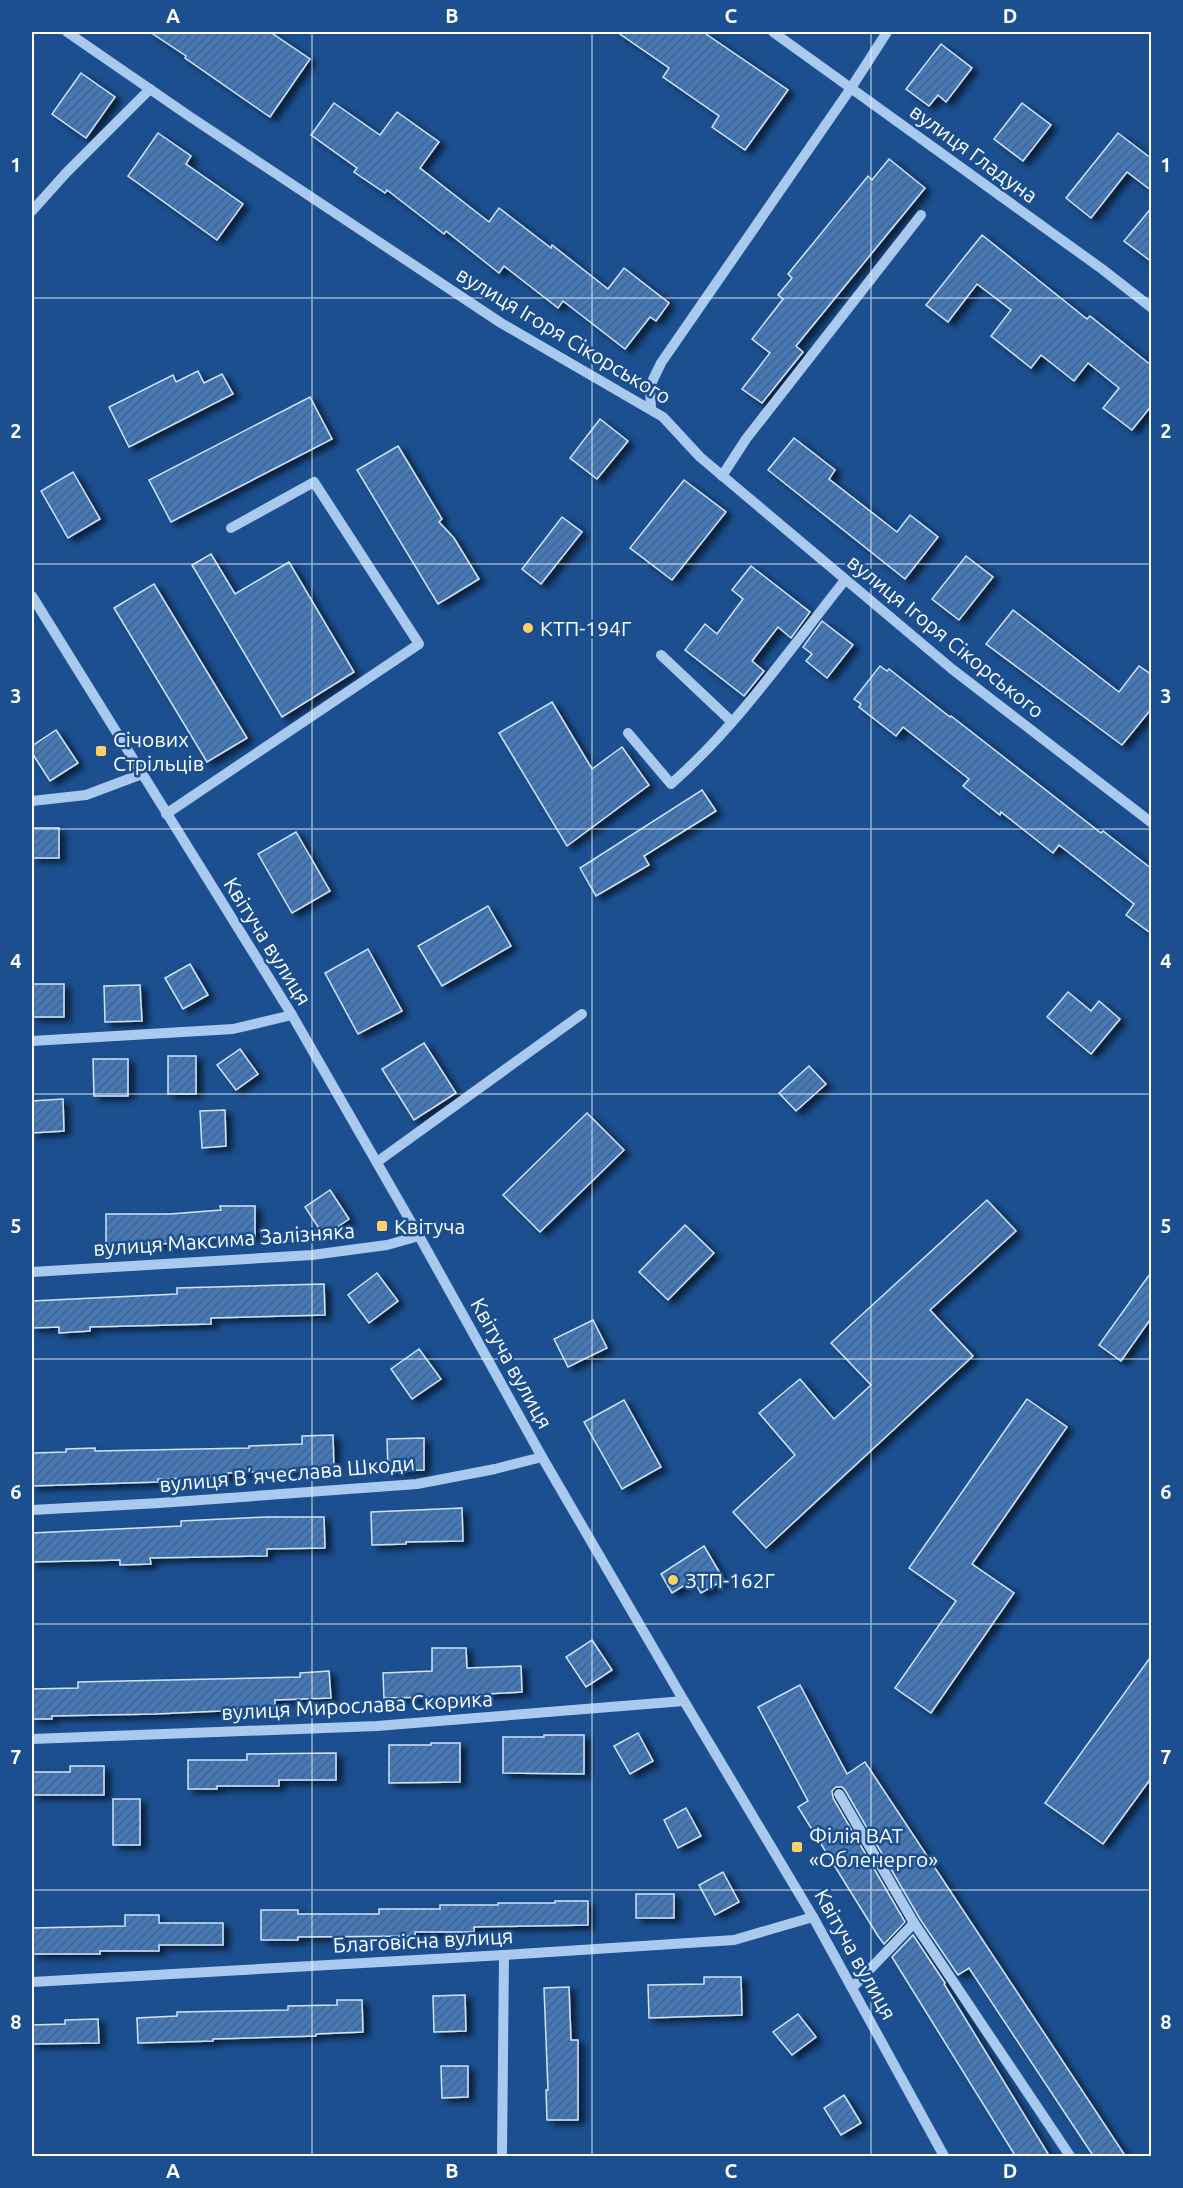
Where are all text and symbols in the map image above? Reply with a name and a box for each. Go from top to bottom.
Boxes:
text: A [166,4,180,27]
text: B [445,4,459,27]
text: C [725,4,738,27]
text: D [1003,4,1017,27]
street label: вулиця Гладуна [906,99,1042,207]
text: 1 [10,153,22,176]
text: 1 [1160,153,1172,176]
street label: вулиця Ігоря Сікорського [452,261,676,409]
text: 2 [10,419,22,442]
text: 2 [1160,419,1172,442]
street label: вулиця Ігоря Сікорського [843,549,1049,723]
place label: КТП-194Г [540,616,631,640]
marker: КТП-194Г [521,621,535,635]
text: 3 [10,684,22,707]
text: 3 [1160,684,1172,707]
place label: Січових Стрільців [113,727,204,775]
marker: Січових Стрільців [94,744,108,758]
street label: Квітуча вулиця [219,873,317,1009]
text: 4 [10,949,22,972]
text: 4 [1160,949,1172,972]
text: 5 [10,1214,22,1237]
place label: Квітуча [394,1214,465,1238]
text: 5 [1160,1214,1172,1237]
street label: вулиця Максима Залізняка [92,1218,356,1260]
marker: Квітуча [375,1219,389,1233]
street label: Квітуча вулиця [466,1294,558,1432]
street label: вулиця Вʼячеслава Шкоди [158,1450,416,1496]
text: 6 [10,1480,22,1503]
text: 6 [1160,1480,1172,1503]
place label: ЗТП-162Г [685,1568,775,1592]
marker: ЗТП-162Г [666,1573,680,1587]
street label: вулиця Мирослава Скорика [221,1686,493,1724]
text: 7 [10,1745,22,1768]
text: 7 [1160,1745,1172,1768]
place label: Філія ВАТ «Обленерго» [809,1823,938,1871]
marker: Філія ВАТ «Обленерго» [790,1840,804,1854]
street label: Квітуча вулиця [810,1885,902,2023]
street label: Благовісна вулиця [332,1923,514,1957]
text: 8 [10,2010,22,2033]
text: 8 [1160,2010,1172,2033]
text: A [166,2159,180,2182]
text: B [445,2159,459,2182]
text: C [725,2159,738,2182]
text: D [1003,2159,1017,2182]

